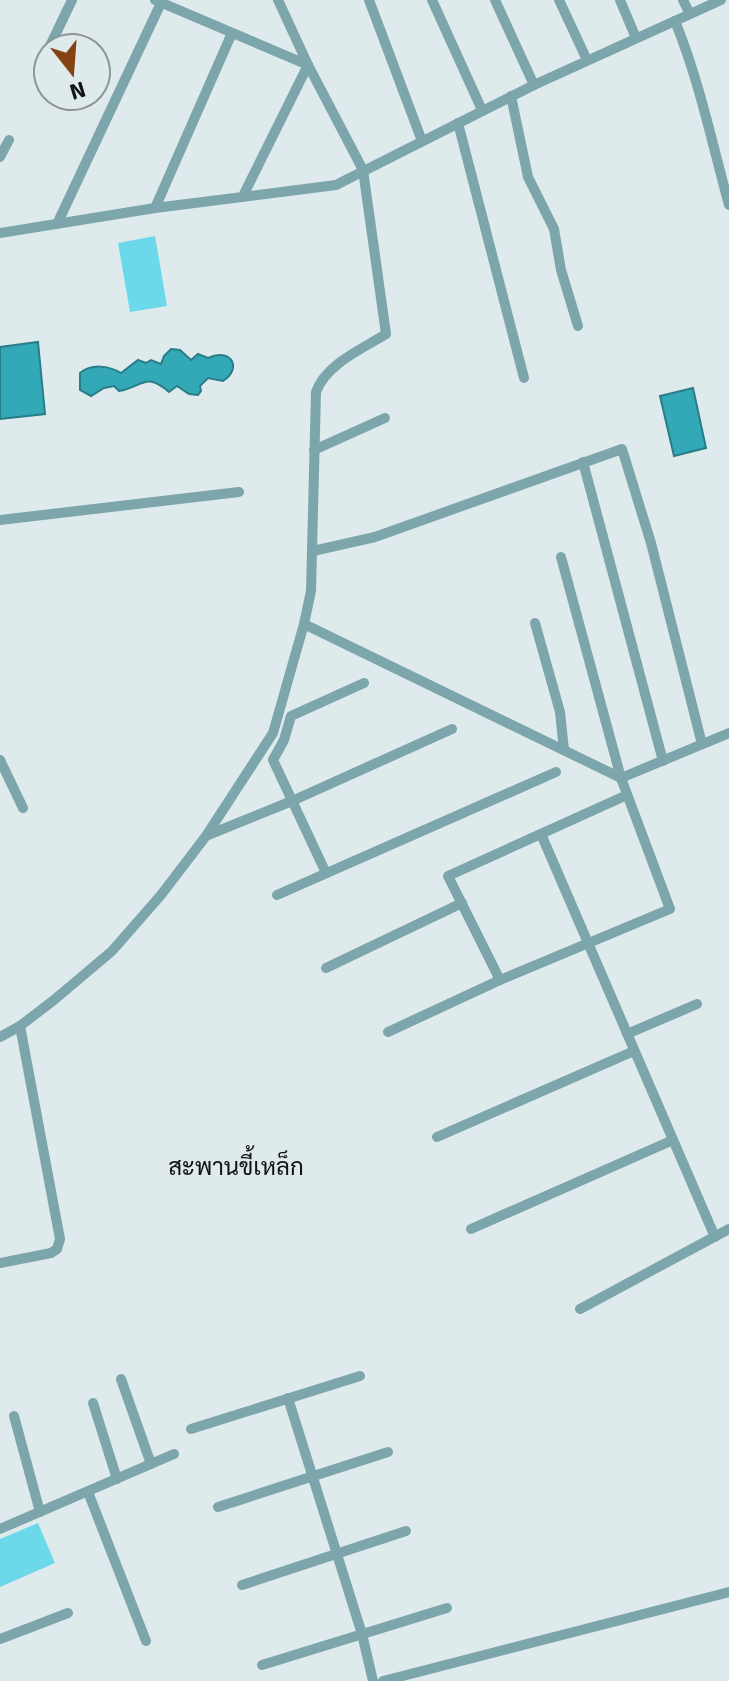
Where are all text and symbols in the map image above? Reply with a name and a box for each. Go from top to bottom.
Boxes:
north arrow [32,32,112,112]
text: N [66,75,89,106]
district label: สะพานขี้เหล็ก [168,1145,304,1182]

